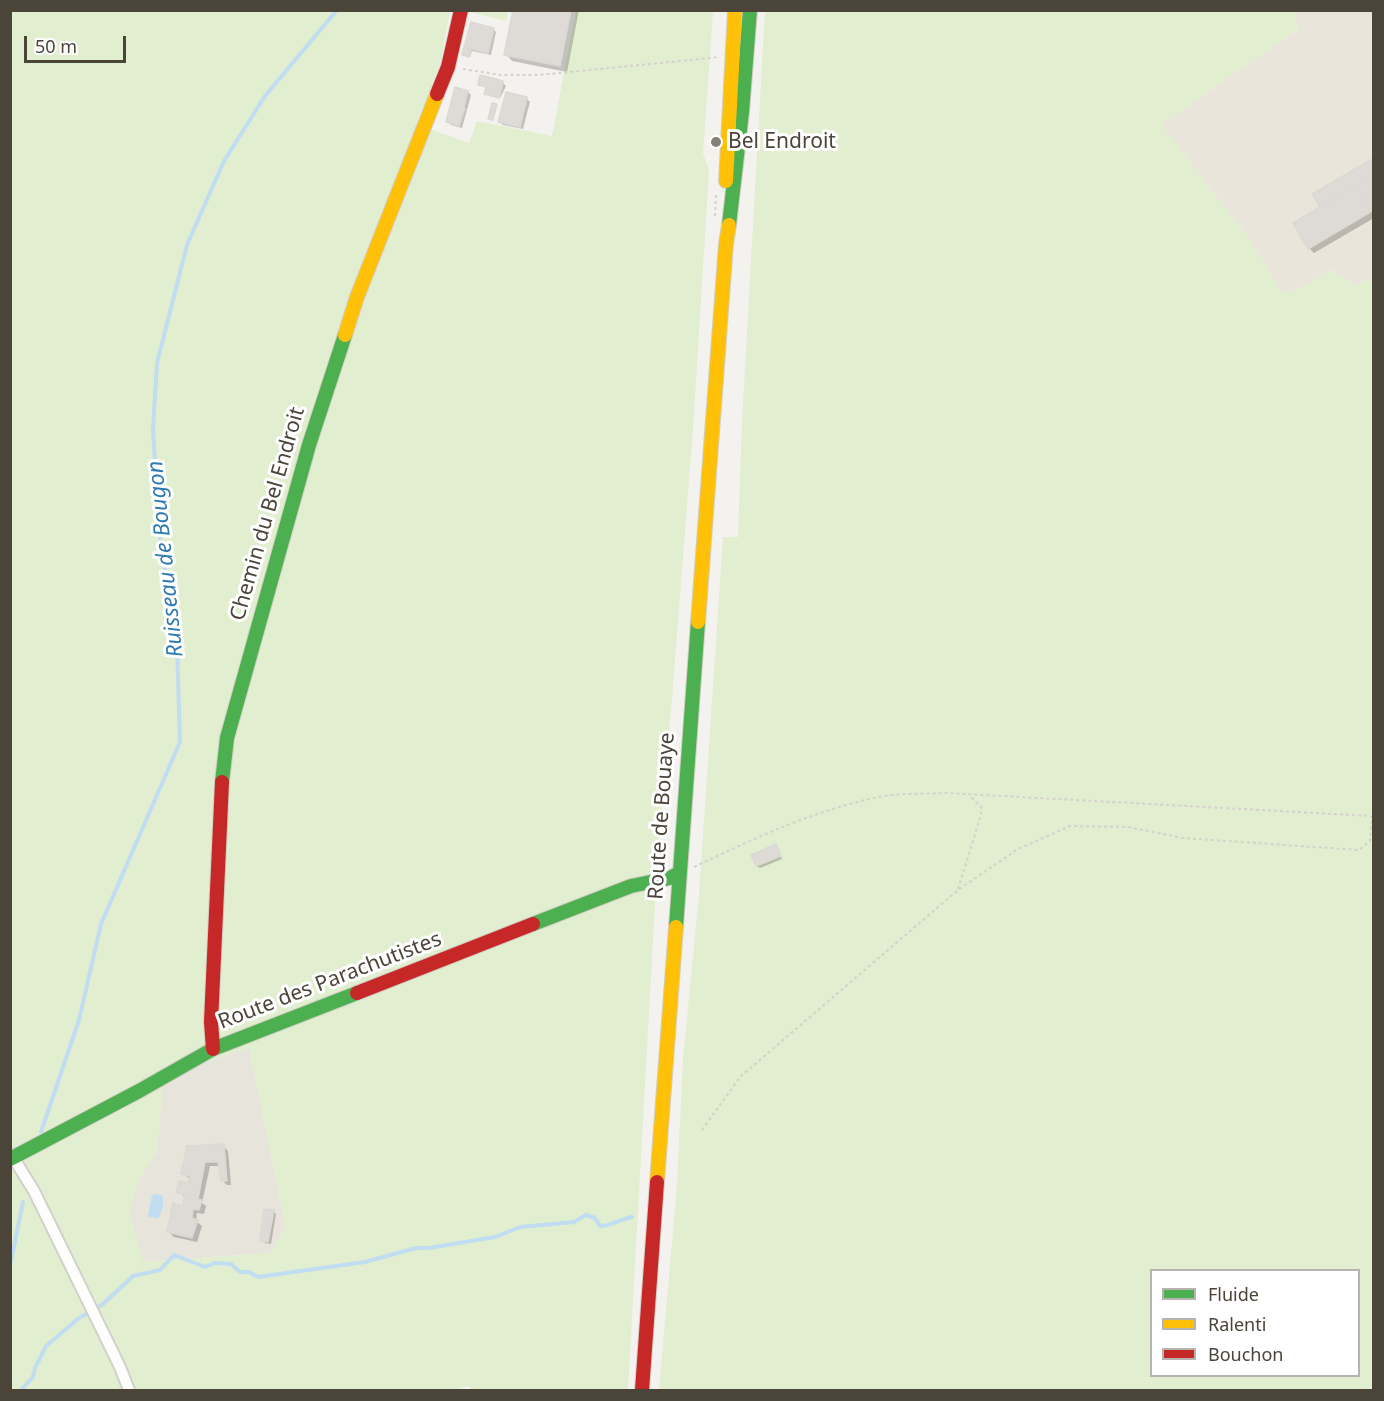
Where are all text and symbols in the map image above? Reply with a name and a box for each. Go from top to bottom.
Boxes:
scale bar [27,24,129,62]
text: 50 m [35,34,77,58]
place label: Bel Endroit [728,129,836,155]
marker: Bel Endroit [709,135,723,149]
street label: Chemin du Bel Endroit [225,404,311,624]
water label: Ruisseau de Bougon [143,459,189,659]
street label: Route de Bouaye [644,732,680,900]
street label: Route des Parachutistes [215,927,445,1035]
legend [1150,1269,1360,1377]
text: Fluide [1208,1282,1259,1306]
text: Ralenti [1208,1312,1266,1336]
text: Bouchon [1208,1342,1284,1366]

